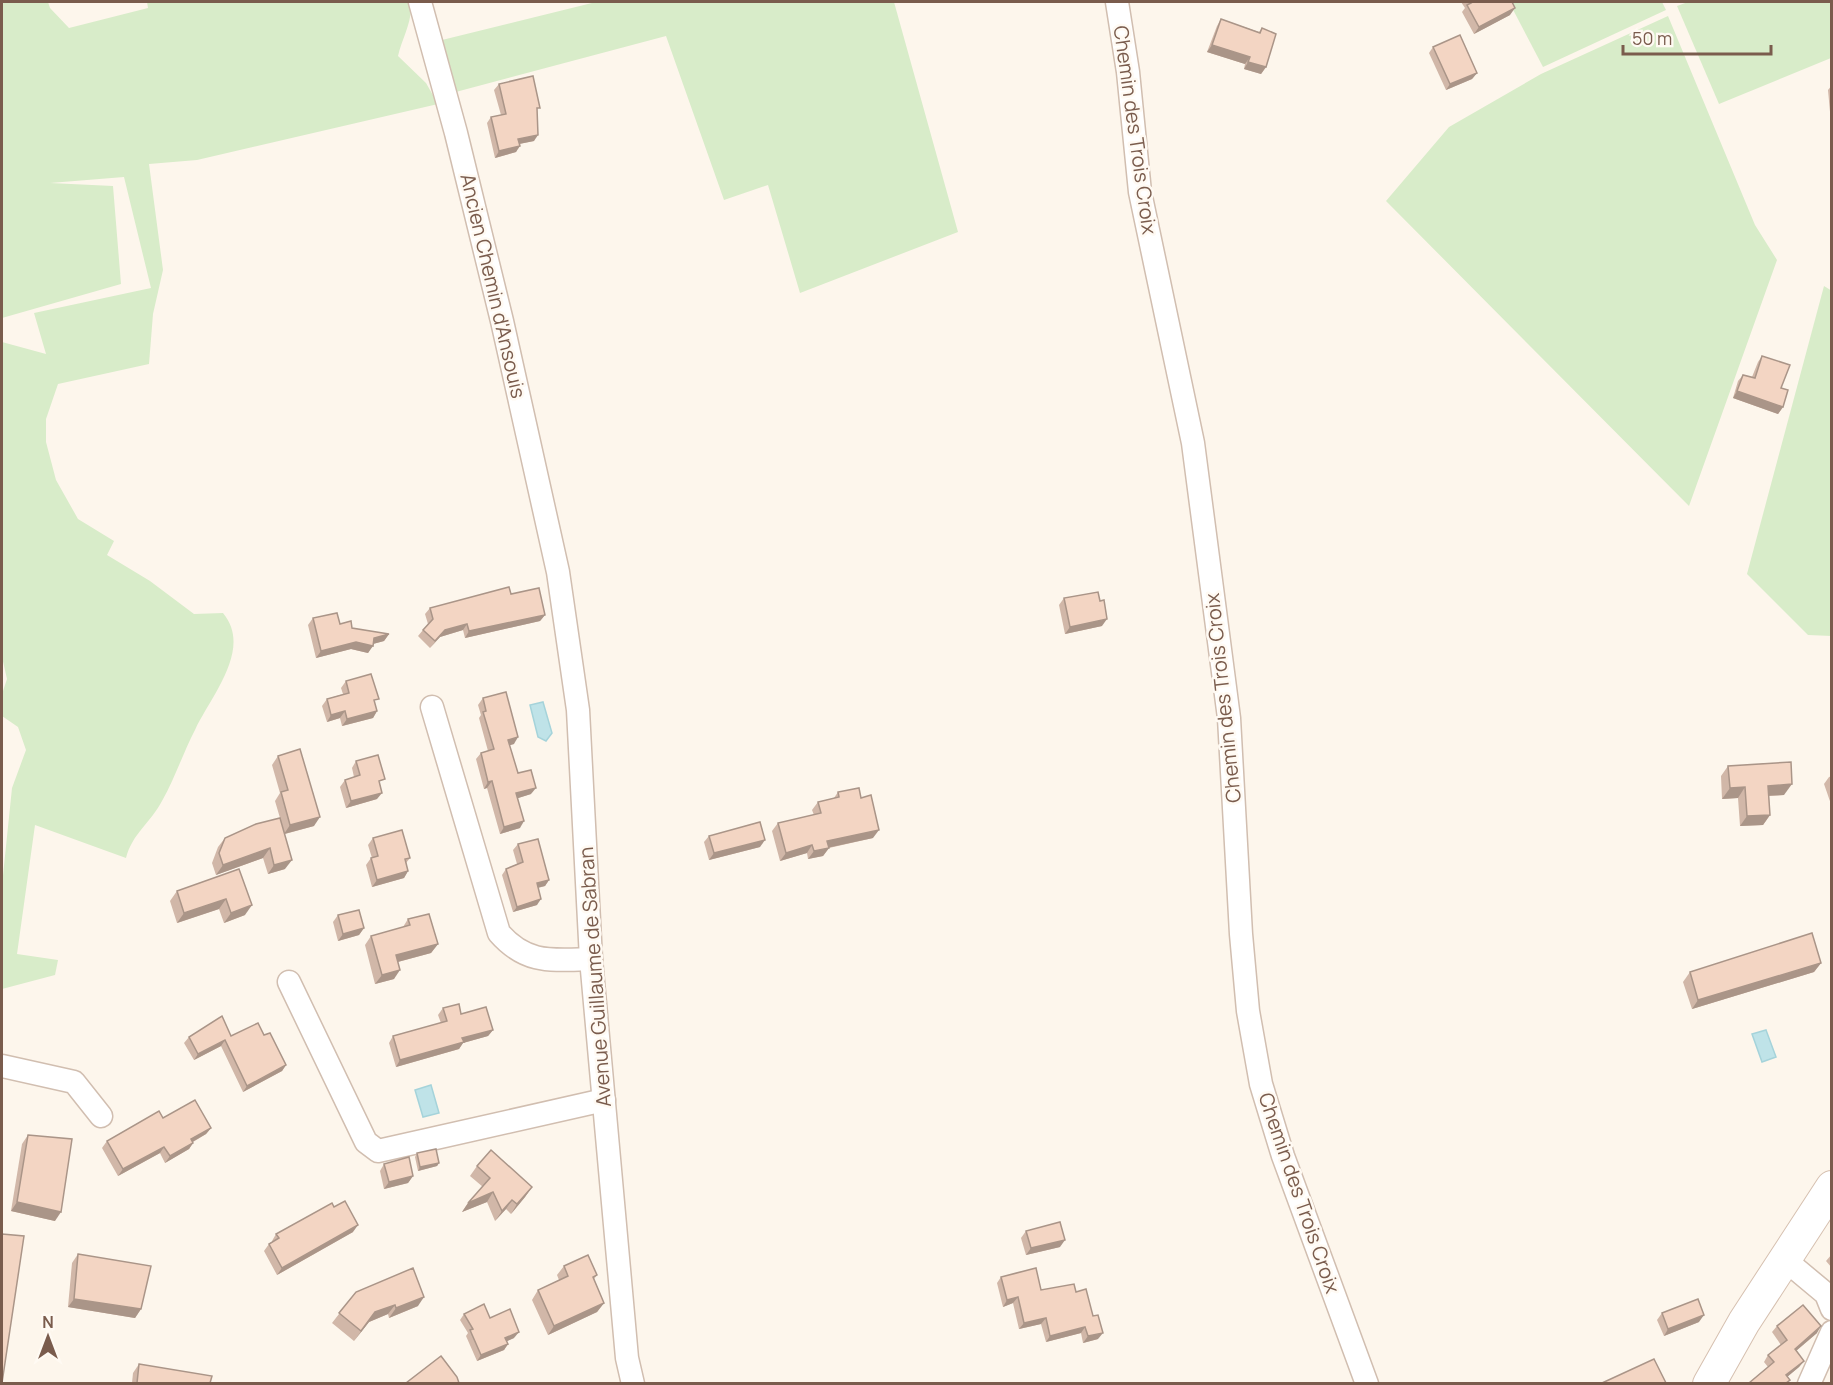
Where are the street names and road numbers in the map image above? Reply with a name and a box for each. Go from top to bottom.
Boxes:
street label: Chemin des Trois Croix [1107,24,1164,236]
street label: Ancien Chemin d'Ansouis [454,171,533,401]
street label: Chemin des Trois Croix [1198,592,1247,804]
street label: Avenue Guillaume de Sabran [572,846,617,1108]
street label: Chemin des Trois Croix [1252,1089,1347,1297]

